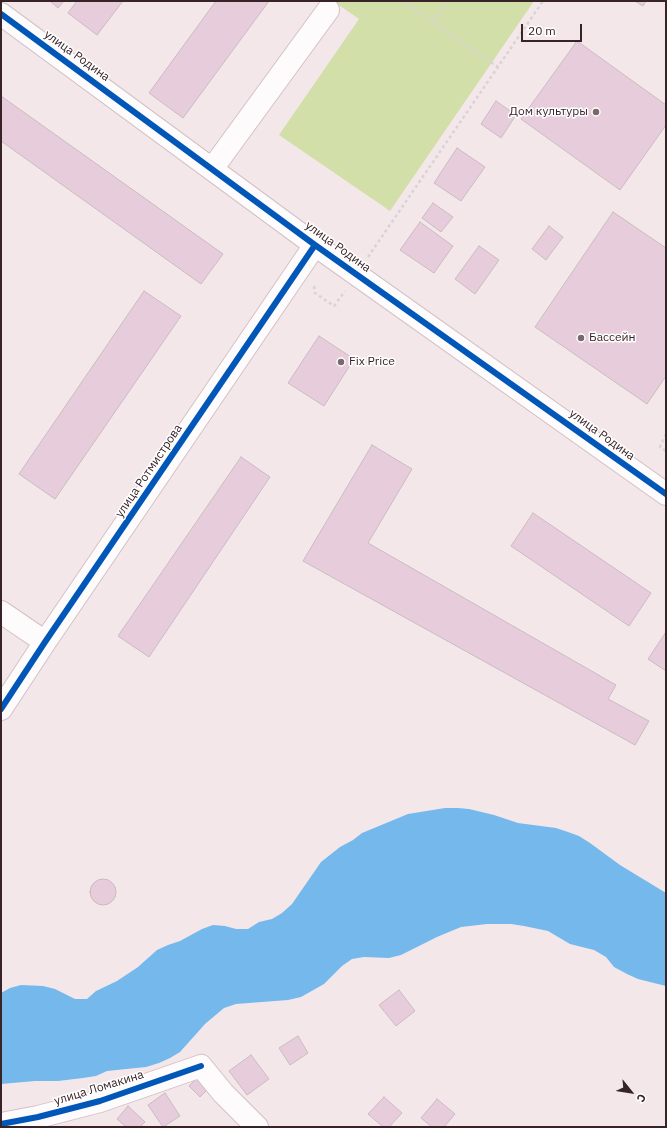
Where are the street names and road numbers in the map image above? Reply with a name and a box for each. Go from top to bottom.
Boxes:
street label: улица Родина [41,27,113,85]
street label: улица Родина [302,218,374,276]
street label: улица Родина [566,406,638,464]
street label: улица Ротмистрова [112,422,186,520]
street label: улица Ломакина [52,1068,146,1108]

